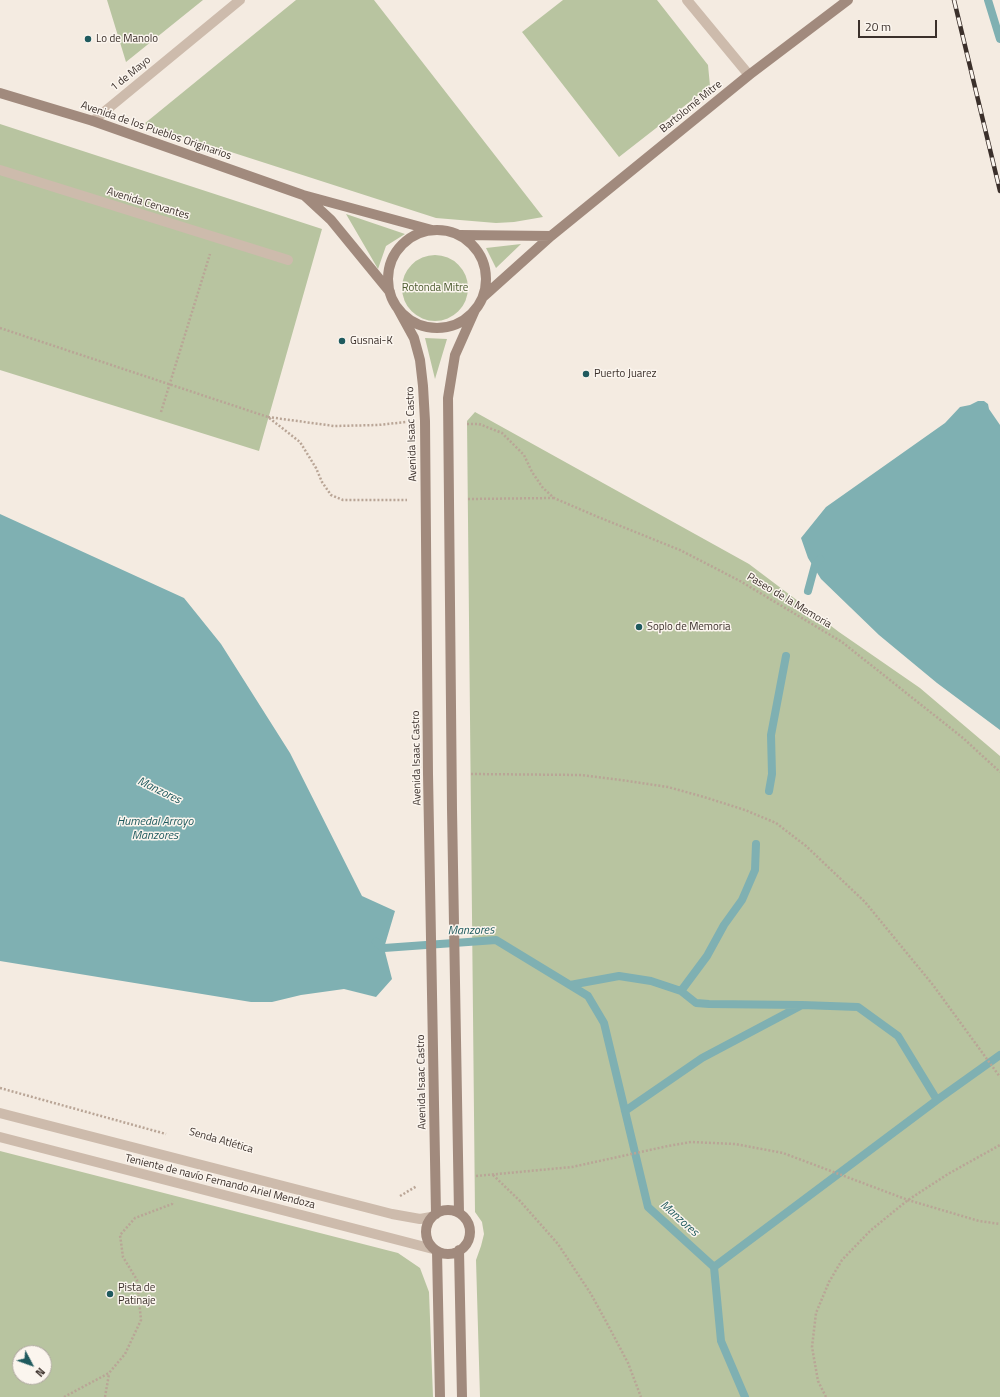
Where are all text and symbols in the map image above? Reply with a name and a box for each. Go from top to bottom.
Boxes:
scale bar [860,12,939,38]
text: 20 m [865,17,891,36]
place label: Lo de Manolo [96,32,158,46]
marker: Lo de Manolo [83,34,93,44]
street label: 1 de Mayo [108,54,154,94]
street label: Bartolomé Mitre [657,78,725,136]
street label: Avenida de los Pueblos Originarios [79,99,233,163]
street label: Avenida Cervantes [105,185,191,223]
park label: Rotonda Mitre [402,281,468,295]
place label: Gusnai-K [350,334,393,348]
marker: Gusnai-K [337,336,347,346]
place label: Puerto Juarez [594,367,657,381]
marker: Puerto Juarez [581,369,591,379]
street label: Avenida Isaac Castro [404,386,420,482]
street label: Paseo de la Memoria [744,570,834,632]
place label: Soplo de Memoria [647,620,731,634]
marker: Soplo de Memoria [634,622,644,632]
street label: Avenida Isaac Castro [410,710,424,806]
water label: Manzores [135,774,183,808]
water label: Humedal Arroyo Manzores [117,815,193,843]
water label: Manzores [448,923,494,939]
street label: Avenida Isaac Castro [415,1034,429,1130]
street label: Senda Atlética [187,1126,255,1156]
street label: Teniente de navío Fernando Ariel Mendoza [124,1152,316,1212]
water label: Manzores [657,1198,701,1240]
place label: Pista de Patinaje [118,1281,156,1307]
marker: Pista de Patinaje [105,1289,115,1299]
north arrow [12,1345,52,1385]
text: N [32,1364,49,1380]

